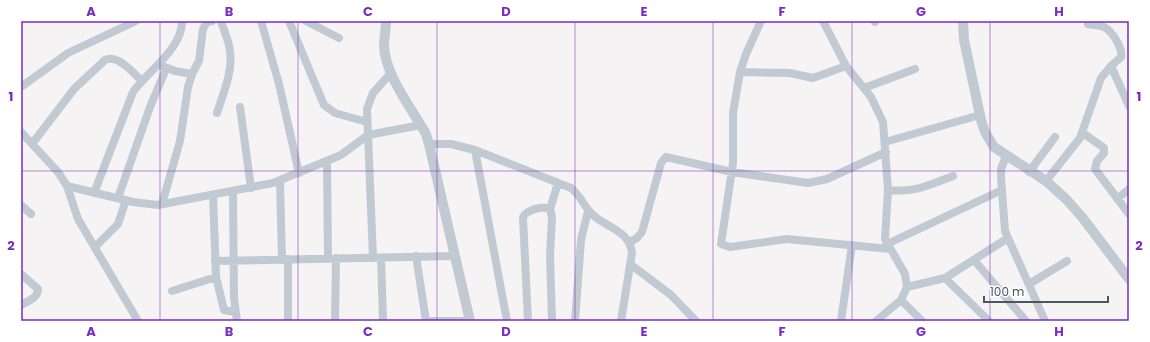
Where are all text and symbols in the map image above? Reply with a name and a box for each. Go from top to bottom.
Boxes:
text: A [86,2,96,21]
text: B [225,2,234,21]
text: C [363,2,373,21]
text: D [501,2,511,21]
text: E [640,2,648,21]
text: F [778,2,786,21]
text: G [916,2,926,21]
text: H [1054,2,1064,21]
text: 1 [9,87,13,106]
text: 1 [1137,87,1141,106]
text: 2 [7,236,15,255]
text: 2 [1135,236,1143,255]
scale bar [984,278,1108,304]
text: 100 m [990,283,1024,300]
text: A [86,322,96,341]
text: B [225,322,234,341]
text: C [363,322,373,341]
text: D [501,322,511,341]
text: E [640,322,648,341]
text: F [778,322,786,341]
text: G [916,322,926,341]
text: H [1054,322,1064,341]

